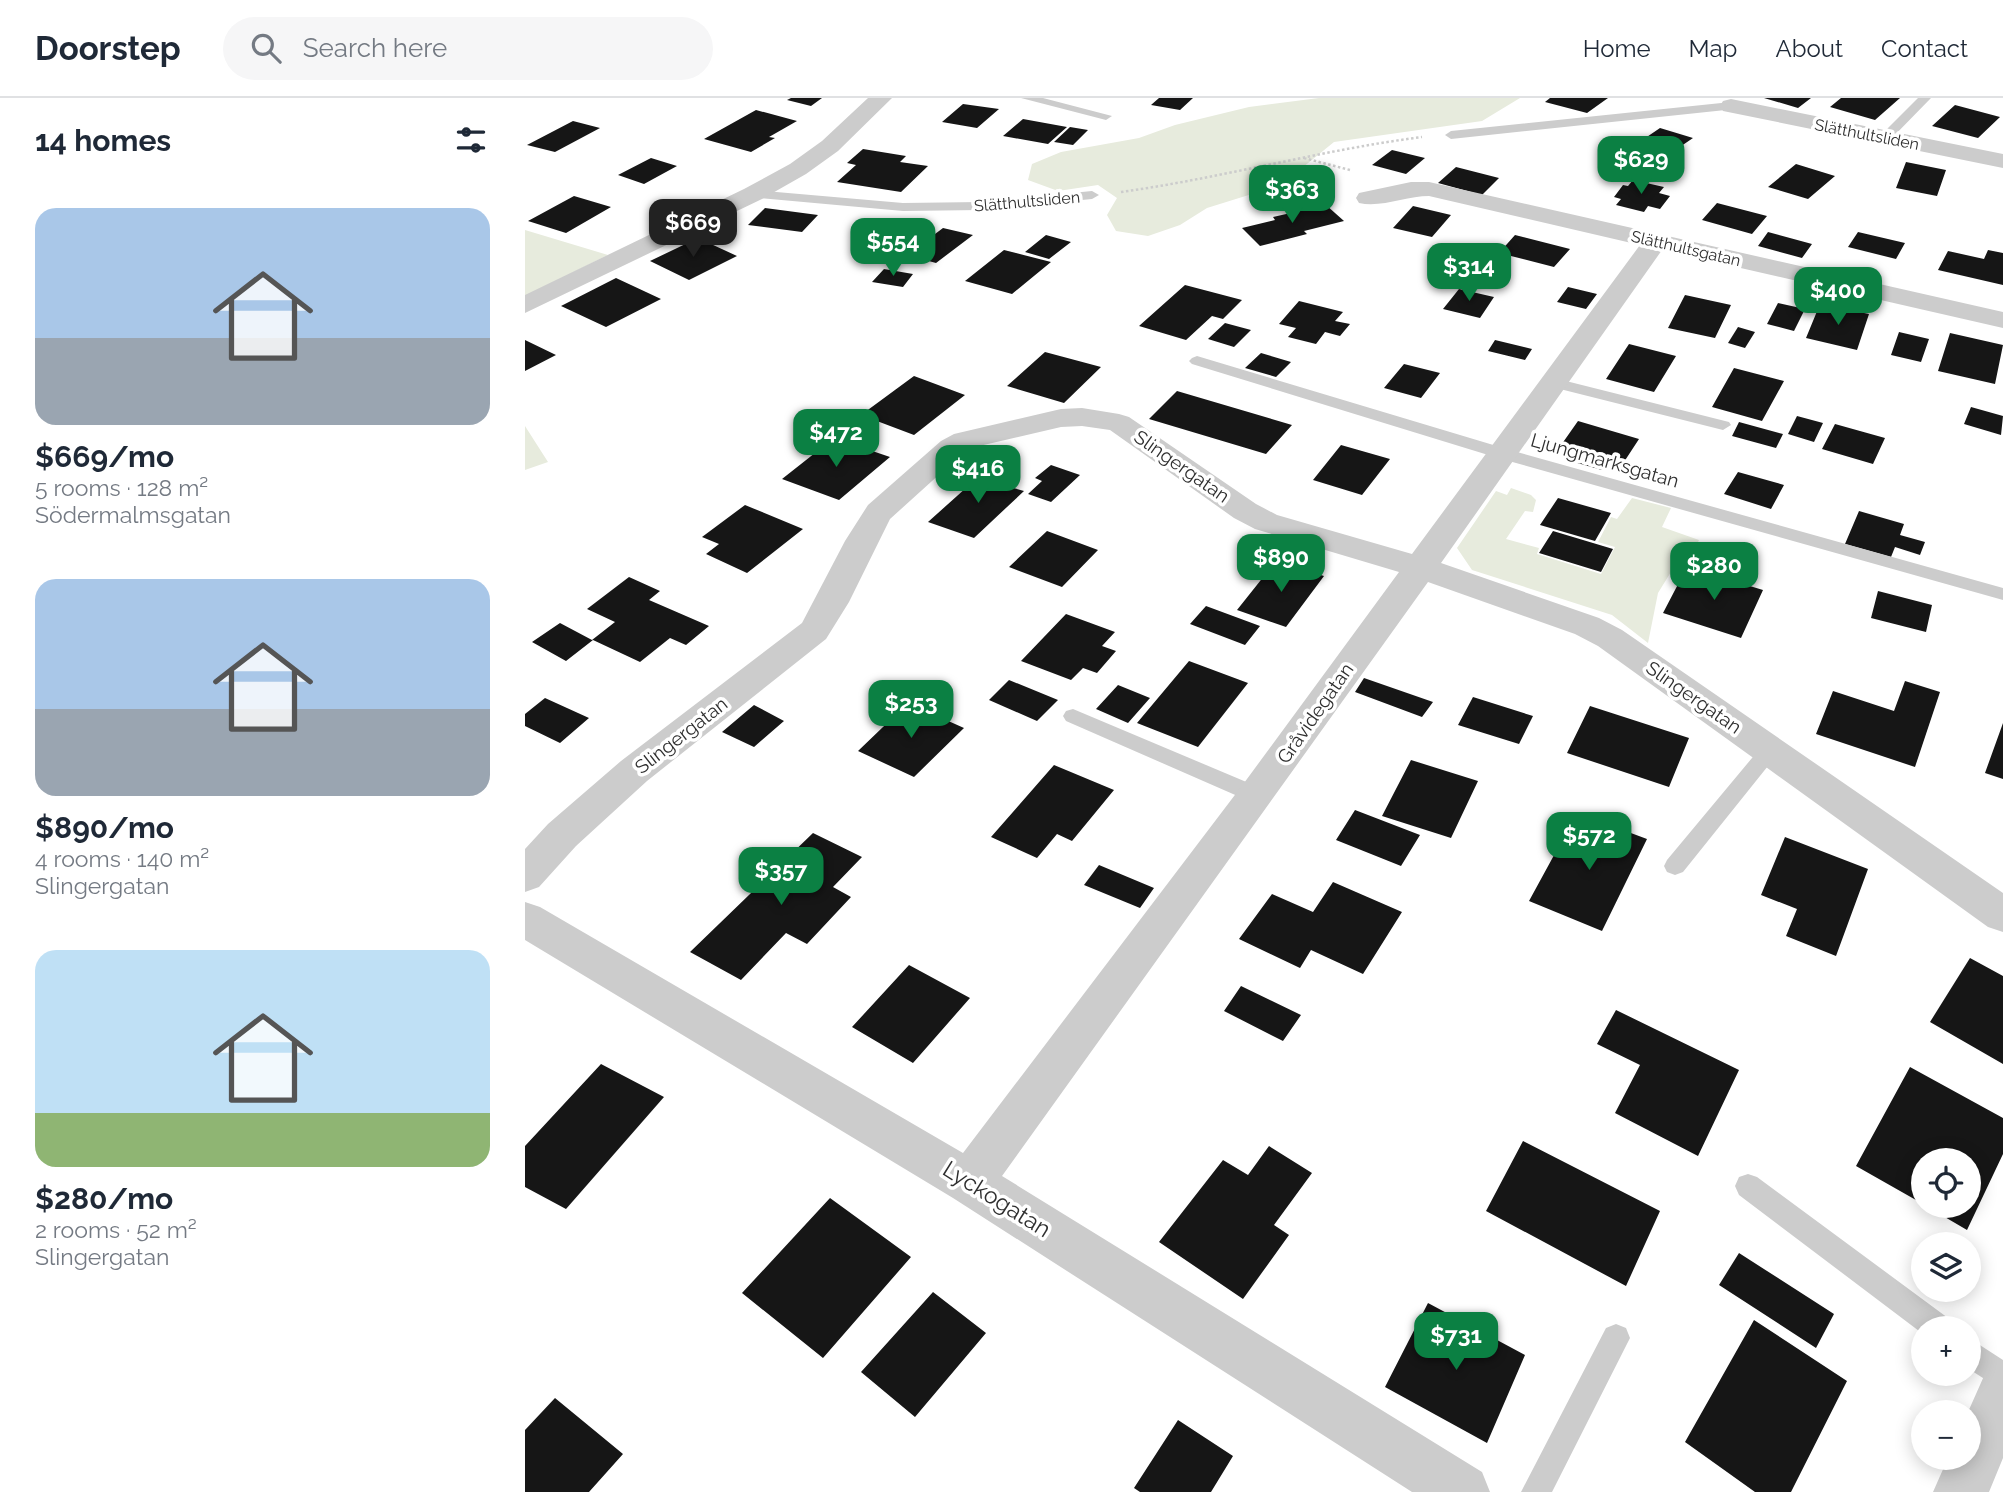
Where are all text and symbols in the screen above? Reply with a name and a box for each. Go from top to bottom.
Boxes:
search box [223,17,713,80]
text: Doorstep [35,29,181,68]
icon: search [247,29,285,67]
text: Search here [303,33,447,63]
text: Home [1583,34,1651,63]
text: Map [1689,34,1737,63]
text: About [1775,34,1843,63]
text: Contact [1881,34,1968,63]
street label: Slätthultsliden [1813,115,1921,154]
icon: filters [452,121,490,159]
text: 14 homes [35,123,171,158]
pin: $629 [1600,136,1682,196]
text: $629 [1613,145,1669,172]
pin: $363 [1251,166,1333,225]
text: $363 [1265,174,1319,201]
street label: Slätthultsliden [973,187,1081,216]
pin: $669 [652,200,734,259]
text: $669 [665,208,721,235]
pin: $554 [852,218,934,278]
text: $554 [866,227,920,254]
street label: Slätthultsgatan [1629,227,1742,270]
pin: $314 [1428,244,1510,303]
text: $314 [1443,252,1495,279]
icon: home [200,253,326,379]
pin: $400 [1797,268,1879,327]
text: $400 [1810,276,1866,303]
pin: $472 [795,410,877,469]
text: $472 [809,418,863,445]
street label: Slingergatan [1130,425,1234,507]
street label: Ljungmarksgatan [1528,428,1682,492]
text: $669/mo [35,439,174,474]
pin: $416 [937,446,1019,505]
text: $416 [951,454,1005,481]
text: 5 rooms · 128 m² [35,474,208,501]
text: Södermalmsgatan [35,501,231,528]
pin: $890 [1240,534,1322,594]
pin: $280 [1673,542,1755,602]
text: $890 [1253,543,1309,570]
text: $280 [1686,551,1742,578]
icon: home [200,624,326,750]
street label: Slingergatan [1642,656,1746,738]
street label: Gråvidegatan [1272,659,1358,767]
pin: $253 [870,680,952,740]
text: $253 [884,689,938,716]
street label: Slingergatan [630,692,732,778]
text: $890/mo [35,810,174,845]
pin: $572 [1548,812,1630,872]
text: $572 [1562,821,1616,848]
text: 4 rooms · 140 m² [35,845,209,872]
pin: $357 [740,848,822,907]
text: $357 [755,856,807,883]
text: Slingergatan [35,872,169,899]
icon: home [200,995,326,1121]
map controls [1911,1148,1981,1470]
button: locate [1911,1148,1981,1218]
street label: Lyckogatan [938,1155,1056,1242]
text: $280/mo [35,1181,173,1216]
text: 2 rooms · 52 m² [35,1216,197,1243]
button: layers [1911,1232,1981,1302]
text: Slingergatan [35,1243,169,1270]
pin: $731 [1415,1312,1497,1372]
button: + [1911,1316,1981,1386]
text: $731 [1430,1321,1482,1348]
button: − [1911,1400,1981,1470]

